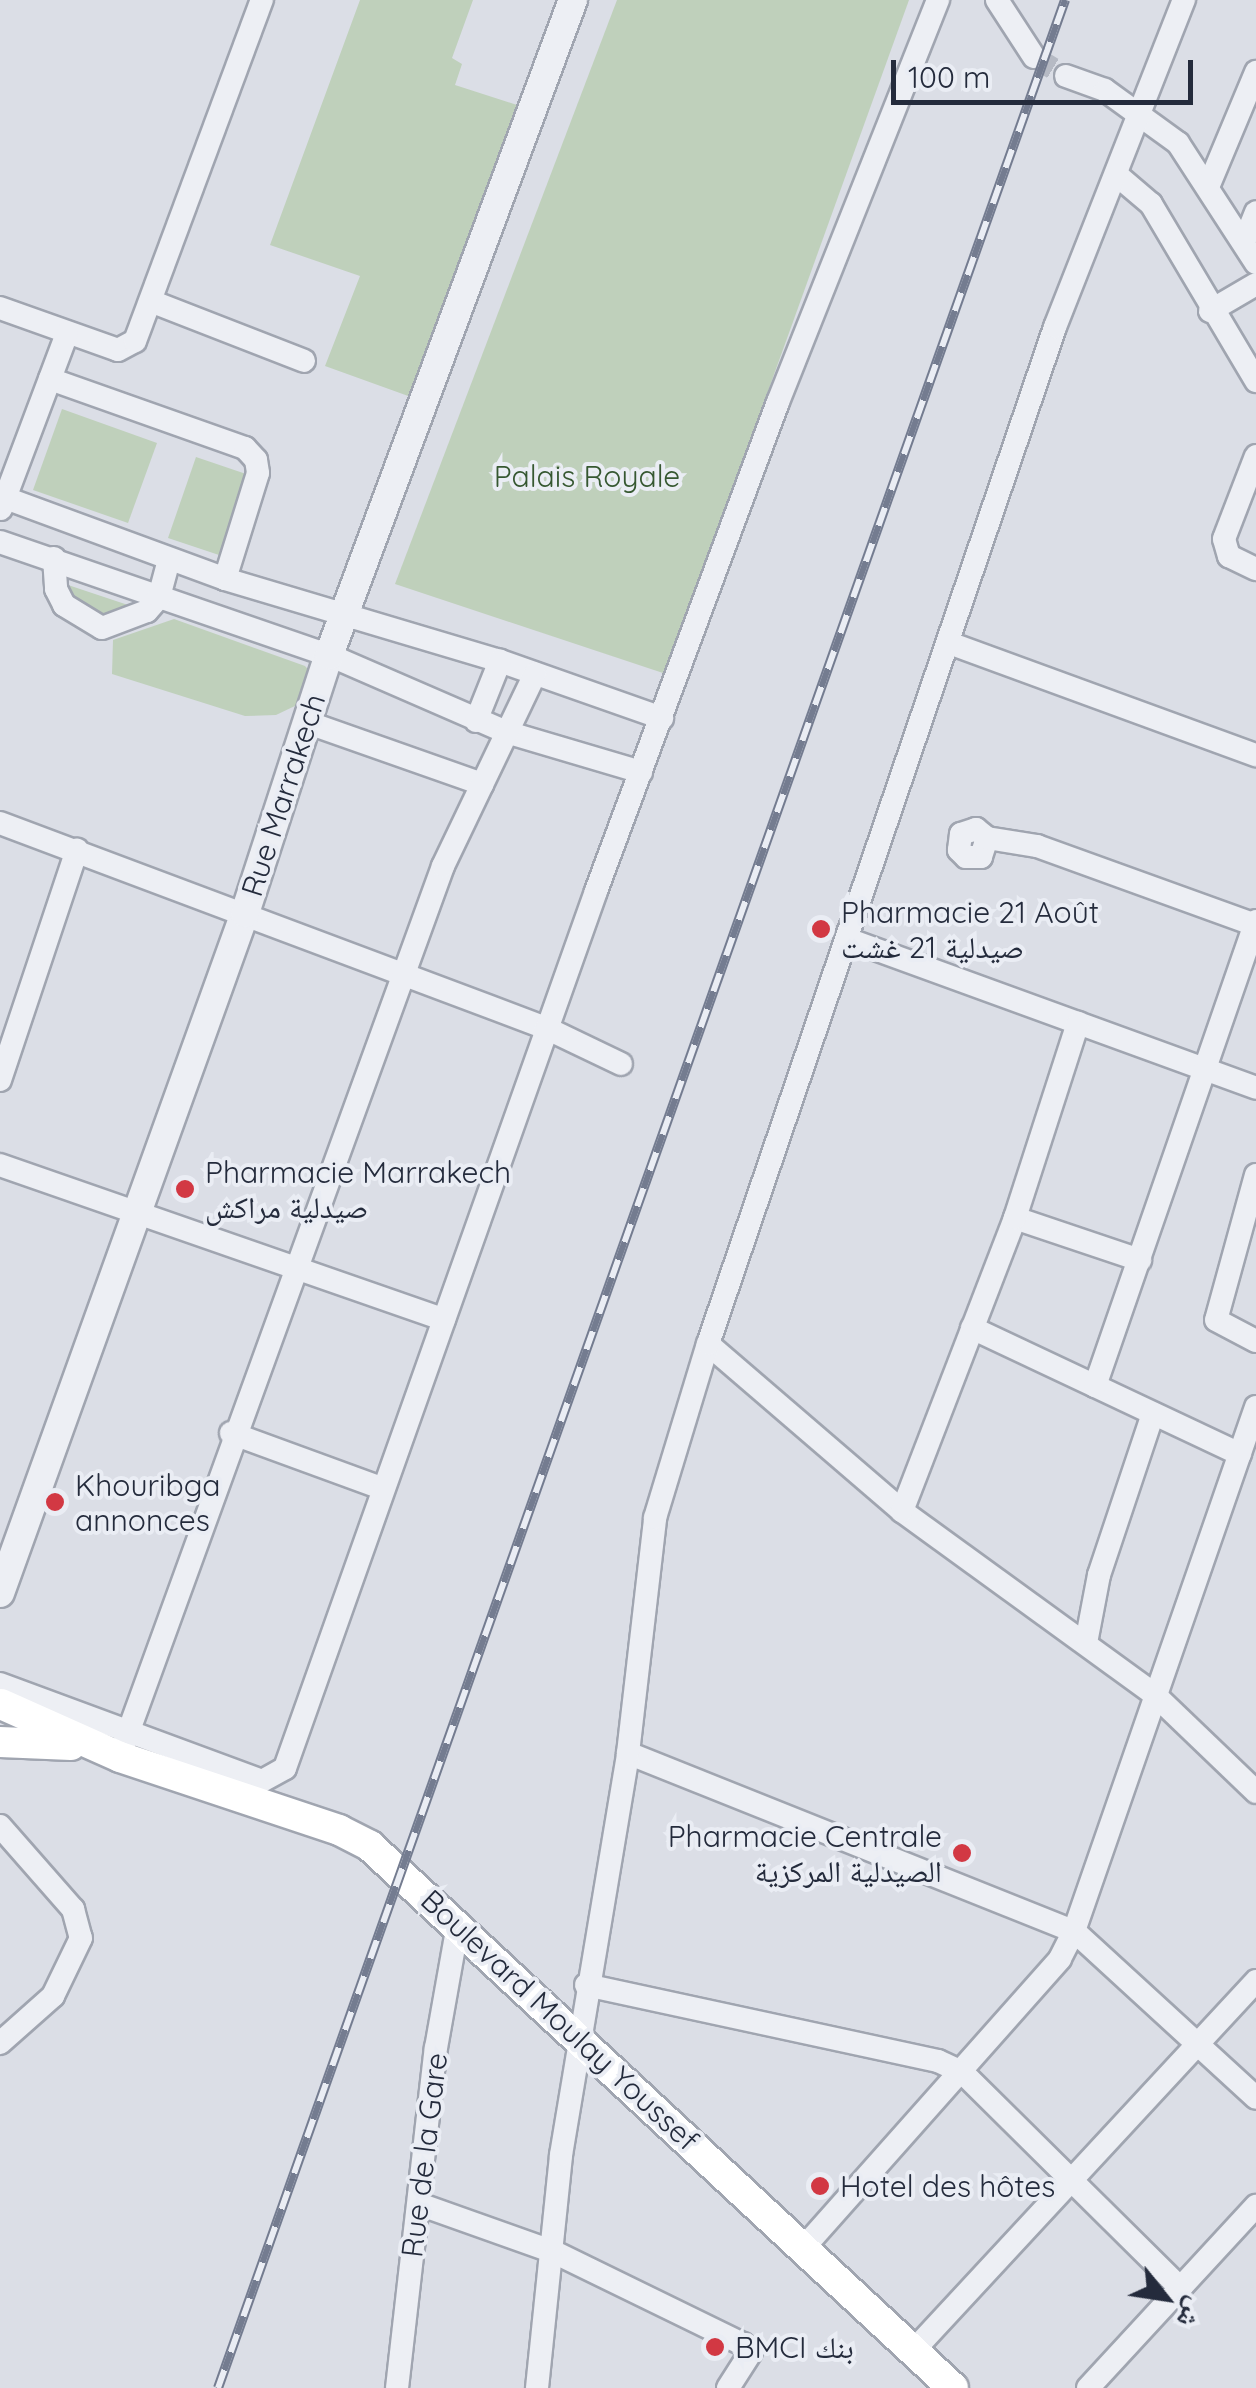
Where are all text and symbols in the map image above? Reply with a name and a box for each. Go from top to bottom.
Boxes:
scale bar [896,40,1198,102]
text: 100 m [908,58,990,96]
park label: Palais Royale [494,458,680,494]
street label: Rue Marrakech [233,689,333,901]
place label: Pharmacie 21 Août صيدلية 21 غشت [841,894,1099,964]
marker: Pharmacie 21 Août صيدلية 21 غشت [810,918,832,940]
place label: Pharmacie Marrakech صيدلية مراكش [205,1154,511,1224]
marker: Pharmacie Marrakech صيدلية مراكش [174,1178,196,1200]
place label: Khouribga annonces [75,1467,220,1538]
marker: Khouribga annonces [44,1491,66,1513]
place label: Pharmacie Centrale الصيدلية المركزية [668,1818,942,1888]
marker: Pharmacie Centrale الصيدلية المركزية [951,1842,973,1864]
street label: Boulevard Moulay Youssef [414,1882,706,2158]
street label: Rue de la Gare [394,2051,454,2259]
place label: Hotel des hôtes [840,2168,1055,2204]
marker: Hotel des hôtes [809,2175,831,2197]
north arrow [1116,2248,1216,2348]
text: ش [1170,2292,1215,2335]
place label: BMCI بنك [735,2329,854,2365]
marker: BMCI بنك [704,2336,726,2358]

